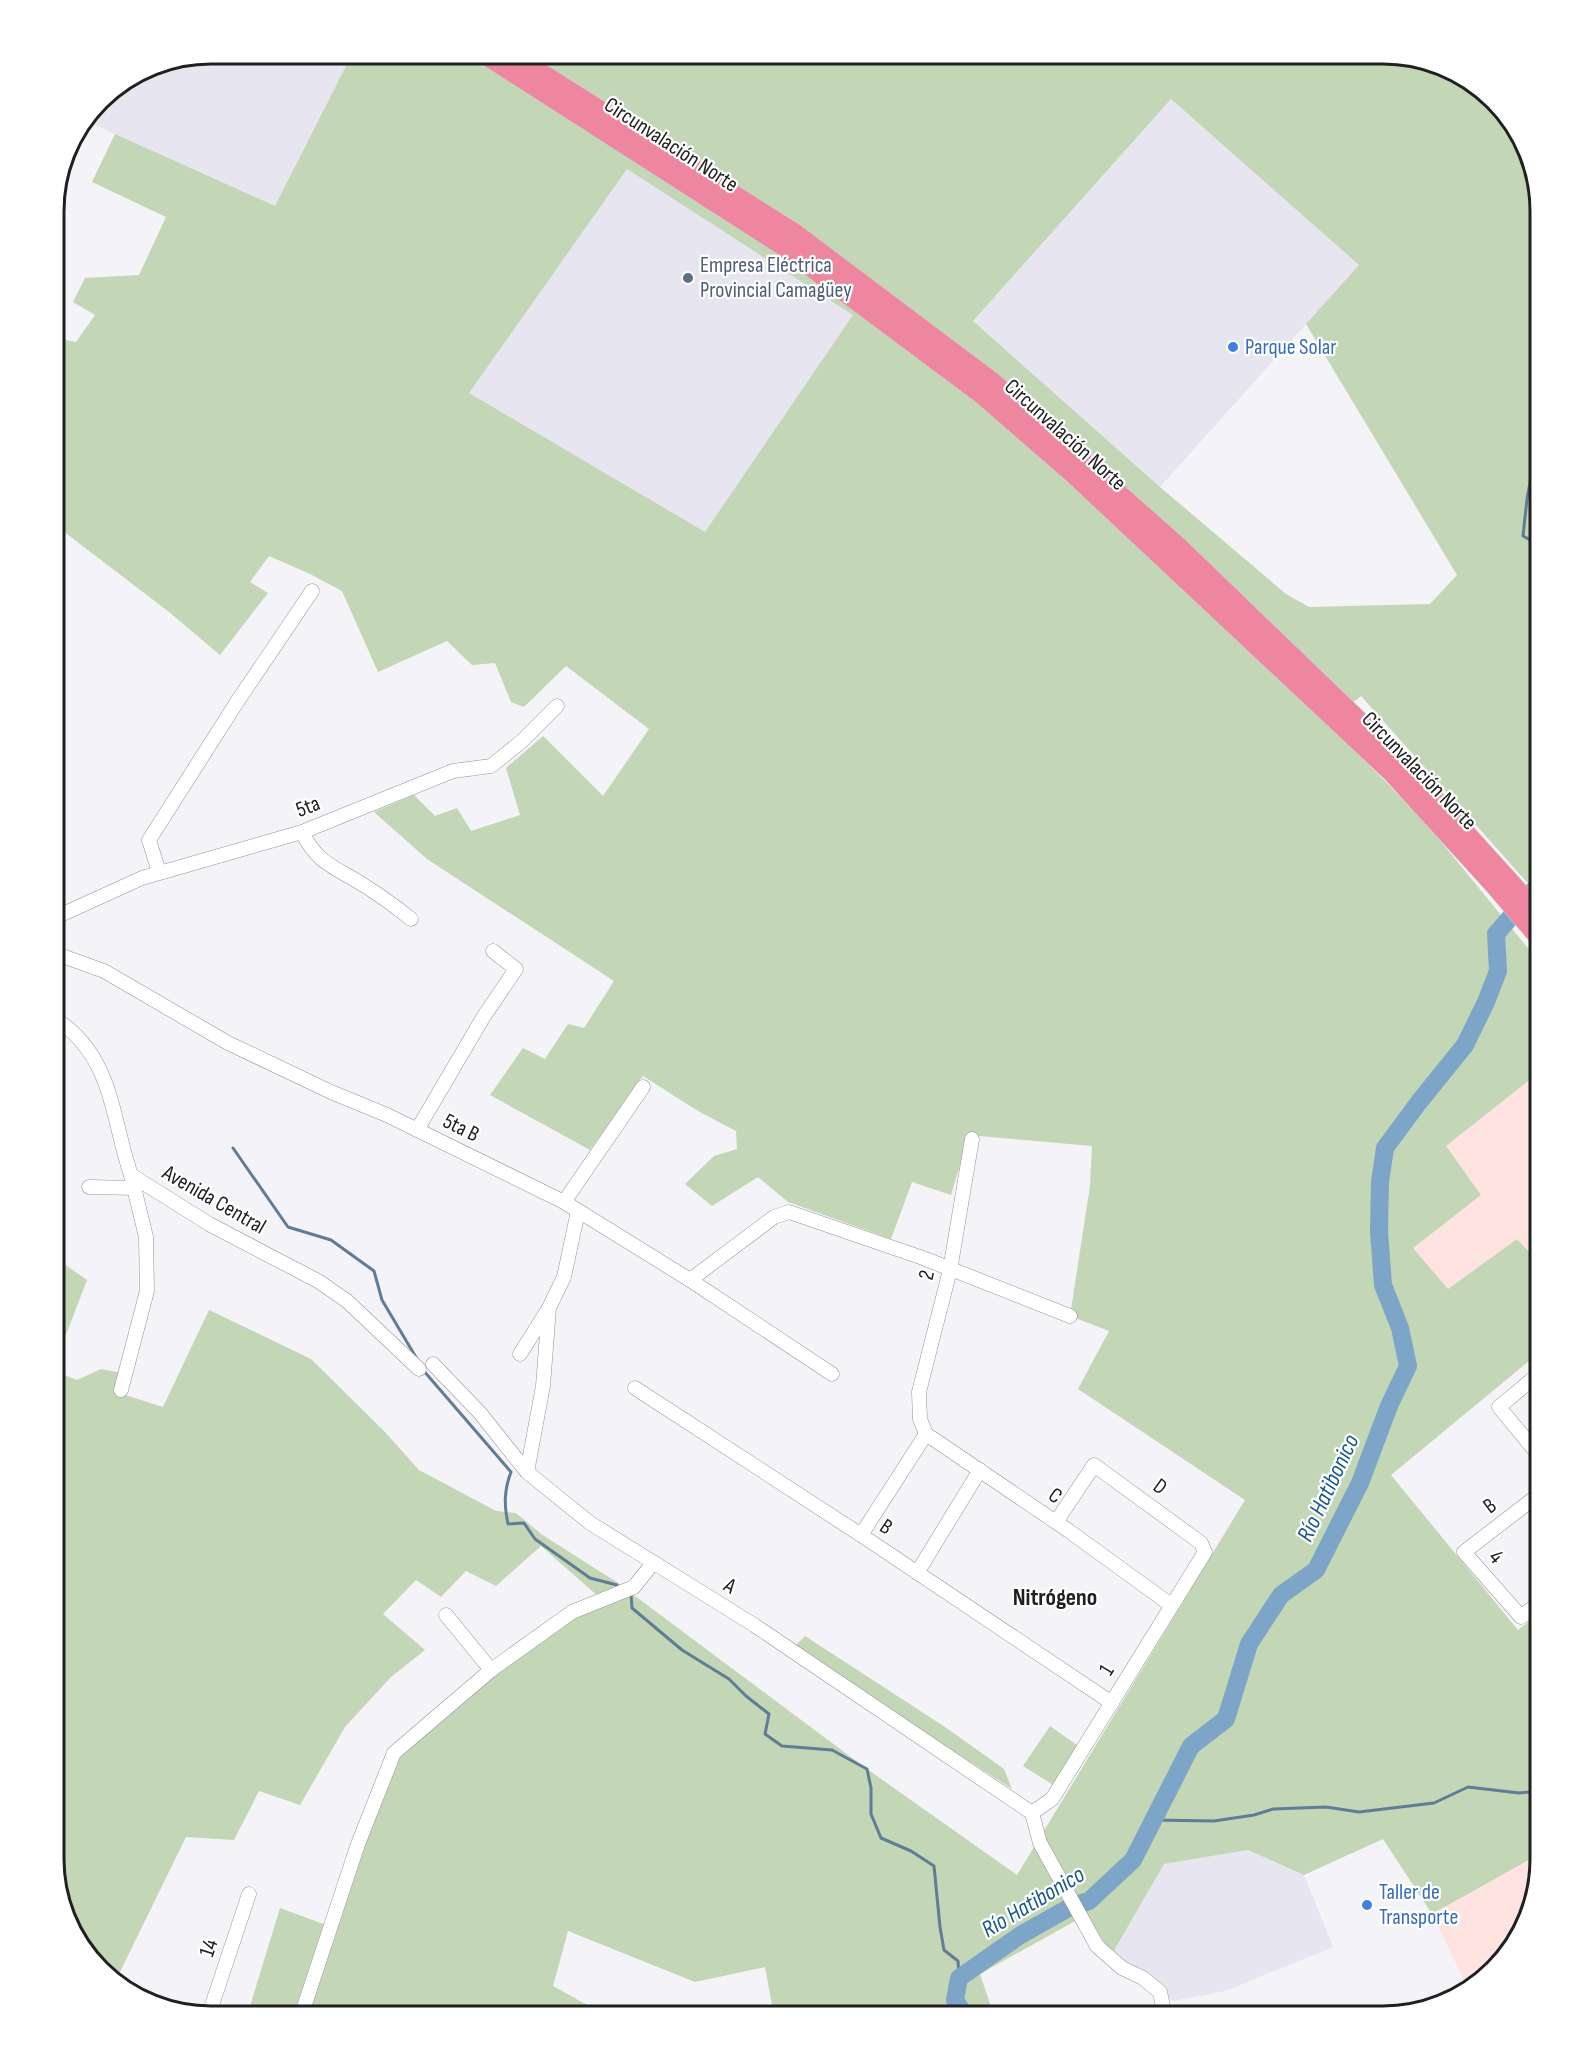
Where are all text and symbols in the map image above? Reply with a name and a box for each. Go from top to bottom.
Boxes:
street label: Circunvalación Norte [599,92,743,198]
place label: Empresa Eléctrica Provincial Camagüey [700,252,852,304]
marker: Empresa Eléctrica Provincial Camagüey [681,271,695,285]
place label: Parque Solar [1245,334,1337,361]
marker: Parque Solar [1226,340,1240,354]
street label: Circunvalación Norte [999,373,1131,497]
street label: Circunvalación Norte [1356,706,1482,836]
street label: 5ta [292,790,324,824]
street label: 5ta B [438,1108,484,1148]
street label: Avenida Central [157,1159,271,1240]
street label: 2 [913,1268,941,1282]
water label: Río Hatibonico [1291,1430,1366,1546]
street label: D [1148,1473,1172,1501]
street label: C [1043,1482,1067,1510]
street label: B [1478,1492,1502,1520]
street label: B [874,1513,898,1541]
street label: 4 [1483,1545,1509,1569]
street label: A [718,1571,741,1600]
district label: Nitrógeno [1013,1583,1097,1612]
street label: 1 [1093,1659,1121,1680]
water label: Río Hatibonico [976,1860,1090,1944]
place label: Taller de Transporte [1379,1879,1458,1931]
marker: Taller de Transporte [1360,1898,1374,1912]
street label: 14 [194,1936,224,1960]

